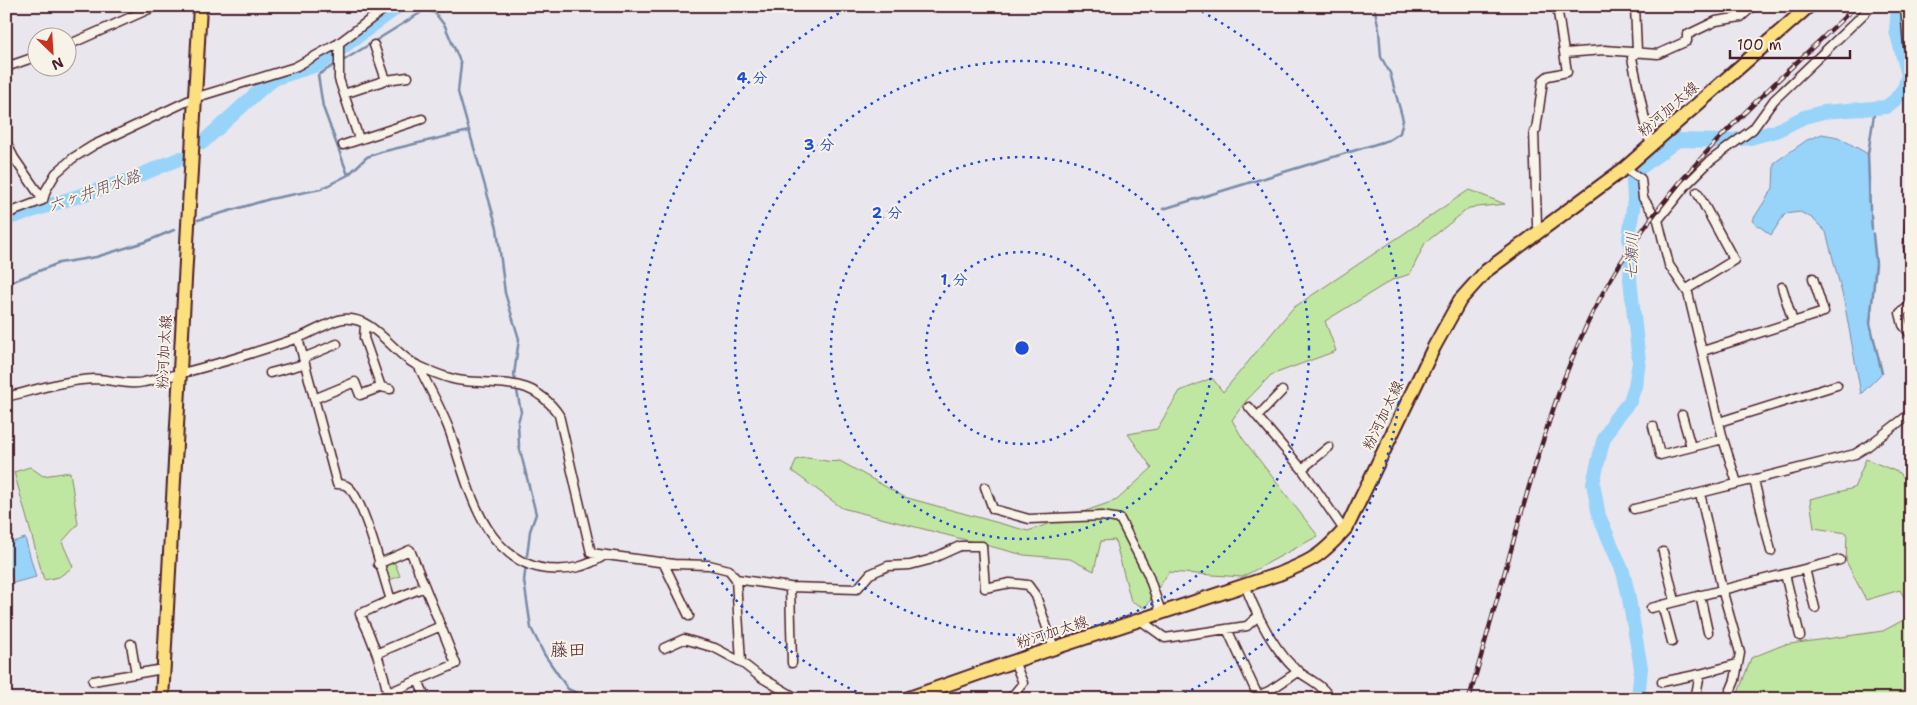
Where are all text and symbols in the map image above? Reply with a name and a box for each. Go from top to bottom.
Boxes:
north arrow [28,28,78,78]
scale bar [1730,28,1850,60]
text: 100 m [1737,35,1782,55]
text: N [49,53,66,74]
text: 4 分 [737,68,767,88]
street label: 粉河加太線 [1633,77,1703,141]
text: 3 分 [804,135,834,155]
water label: 六ヶ井用水路 [45,165,144,216]
text: 2 分 [872,203,902,223]
water label: 七瀬川 [1621,232,1642,280]
text: 1 分 [941,270,968,290]
street label: 粉河加太線 [152,314,176,390]
centre of rings [1013,339,1031,357]
street label: 粉河加太線 [1358,377,1408,453]
street label: 粉河加太線 [1013,611,1091,653]
district label: 藤田 [550,638,586,662]

